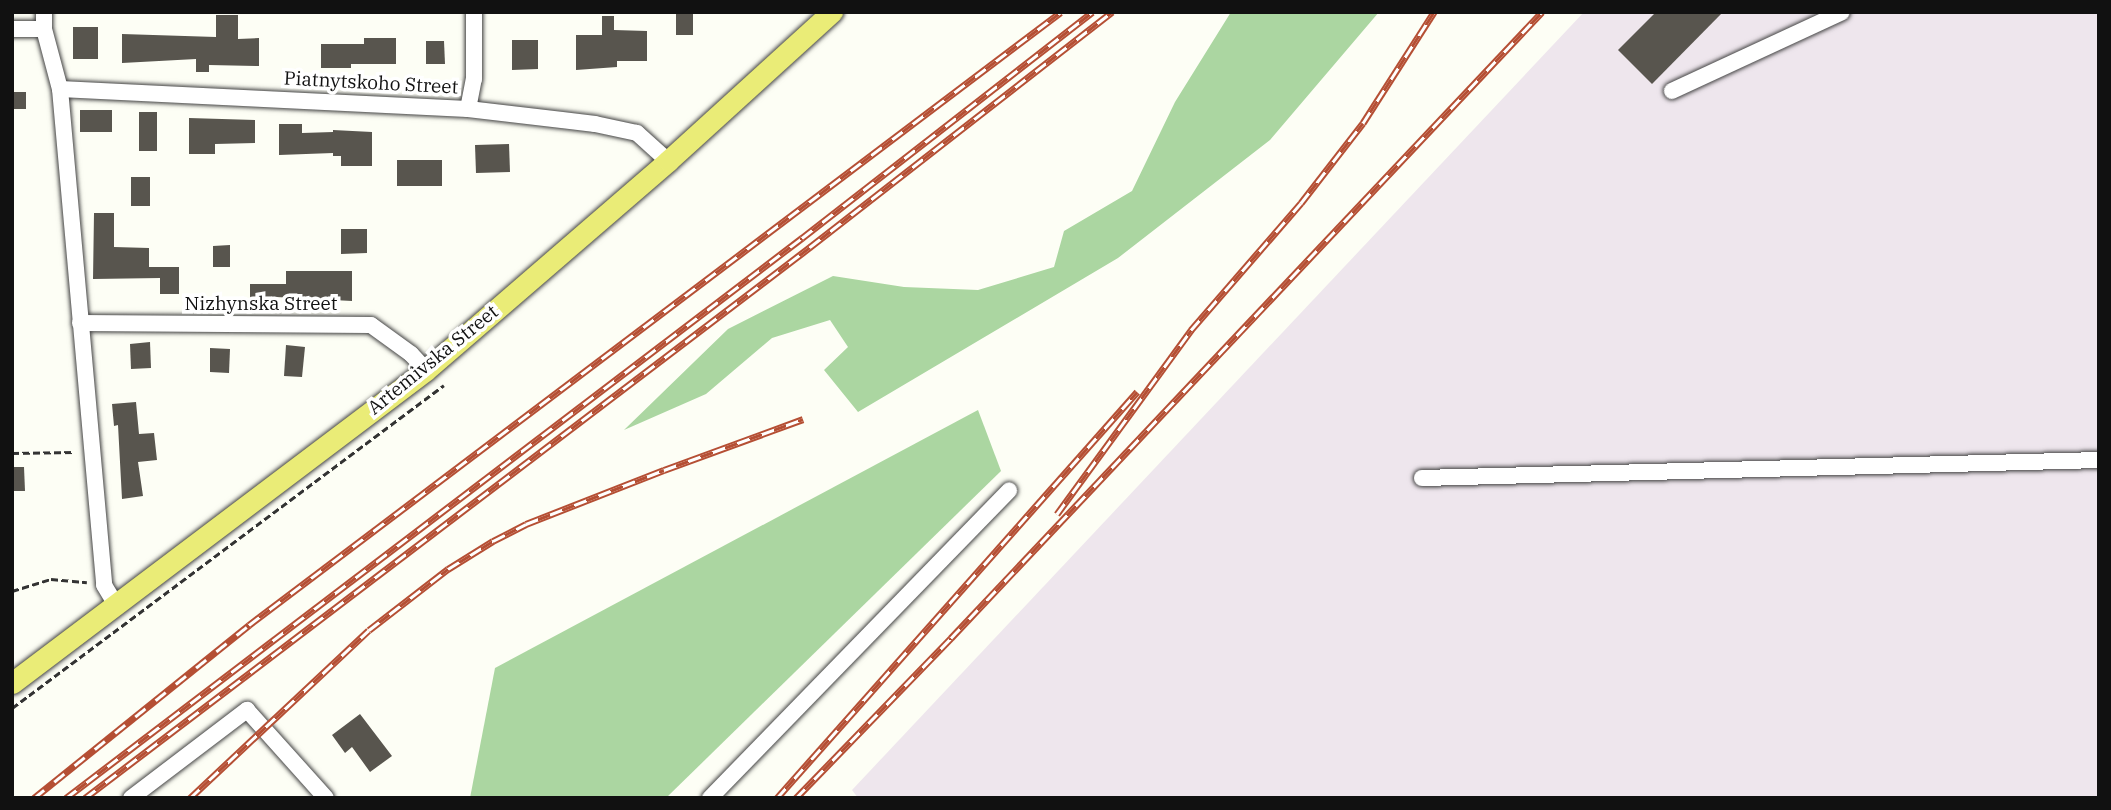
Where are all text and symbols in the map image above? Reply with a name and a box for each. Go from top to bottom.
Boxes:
street label: Piatnytskoho Street [283,67,459,99]
street label: Nizhynska Street [185,293,337,315]
street label: Artemivska Street [363,300,503,420]

